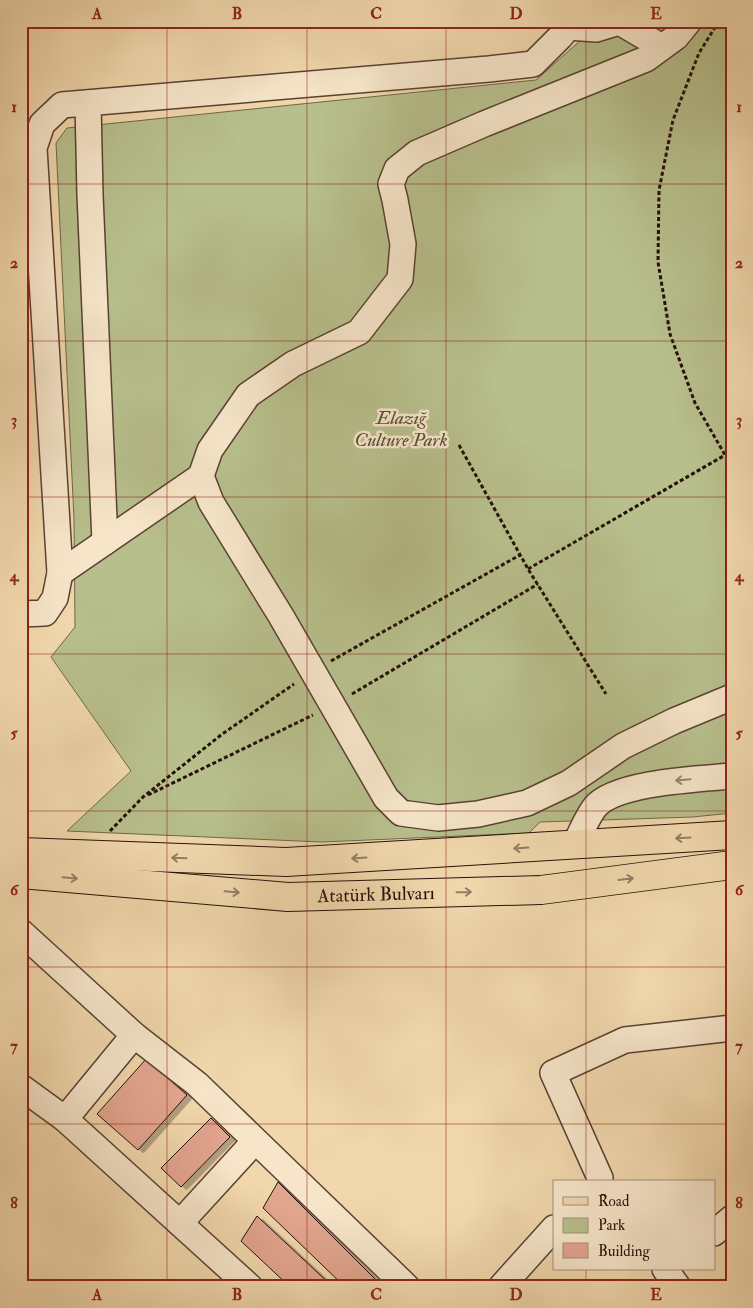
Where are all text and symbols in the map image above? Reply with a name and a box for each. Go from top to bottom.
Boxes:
text: A [91,4,103,24]
text: B [232,4,242,24]
text: C [370,4,382,24]
text: D [509,4,523,24]
text: E [650,4,662,24]
text: 1 [11,97,17,117]
text: 1 [736,97,742,117]
text: 2 [10,253,18,273]
text: 2 [735,253,743,273]
park label: Elazığ Culture Park [354,406,448,452]
text: 3 [11,410,17,430]
text: 3 [736,410,742,430]
text: 4 [9,566,20,586]
text: 4 [734,566,745,586]
text: 5 [10,723,18,743]
text: 5 [735,723,743,743]
one-way arrow [676,775,692,785]
one-way arrow [675,833,691,842]
one-way arrow [513,843,529,852]
one-way arrow [171,853,188,863]
one-way arrow [351,853,367,862]
one-way arrow [62,873,78,883]
one-way arrow [617,874,633,884]
text: 6 [10,880,20,900]
text: 6 [735,880,745,900]
street label: Atatürk Bulvarı [316,881,435,908]
one-way arrow [223,887,239,896]
one-way arrow [456,887,472,897]
text: 7 [10,1036,18,1056]
text: 7 [735,1036,743,1056]
legend [553,1180,716,1270]
text: Road [598,1192,630,1211]
text: 8 [10,1193,18,1213]
text: 8 [735,1193,743,1213]
text: Park [598,1216,625,1235]
text: Building [598,1242,650,1261]
text: A [91,1285,103,1305]
text: B [232,1285,242,1305]
text: C [370,1285,382,1305]
text: D [509,1285,523,1305]
text: E [650,1285,662,1305]

